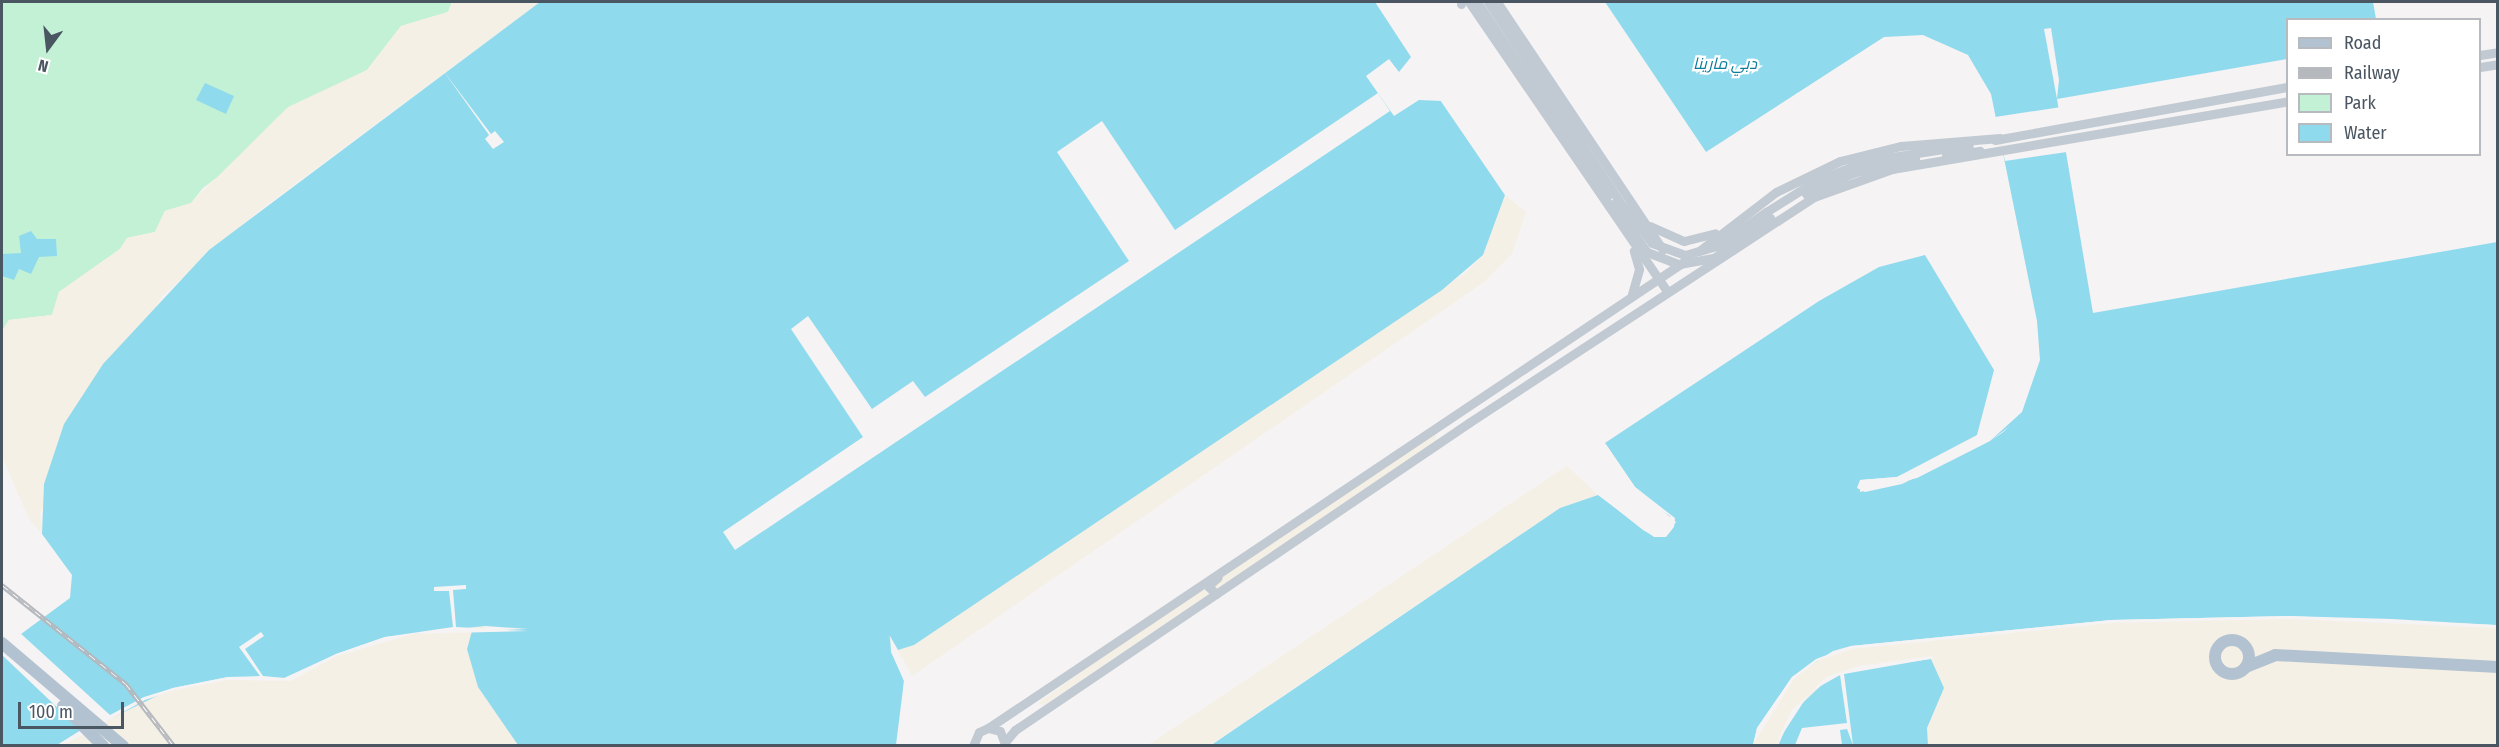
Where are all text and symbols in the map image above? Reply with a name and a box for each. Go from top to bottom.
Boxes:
north arrow [18,18,78,78]
legend [2286,18,2481,156]
text: Road [2344,32,2381,54]
water label: دبي مارينا [1693,54,1757,74]
text: N [36,55,50,76]
text: Railway [2344,62,2400,84]
text: Park [2344,92,2376,114]
text: Water [2344,122,2387,144]
scale bar [21,690,128,728]
text: 100 m [29,701,73,723]

